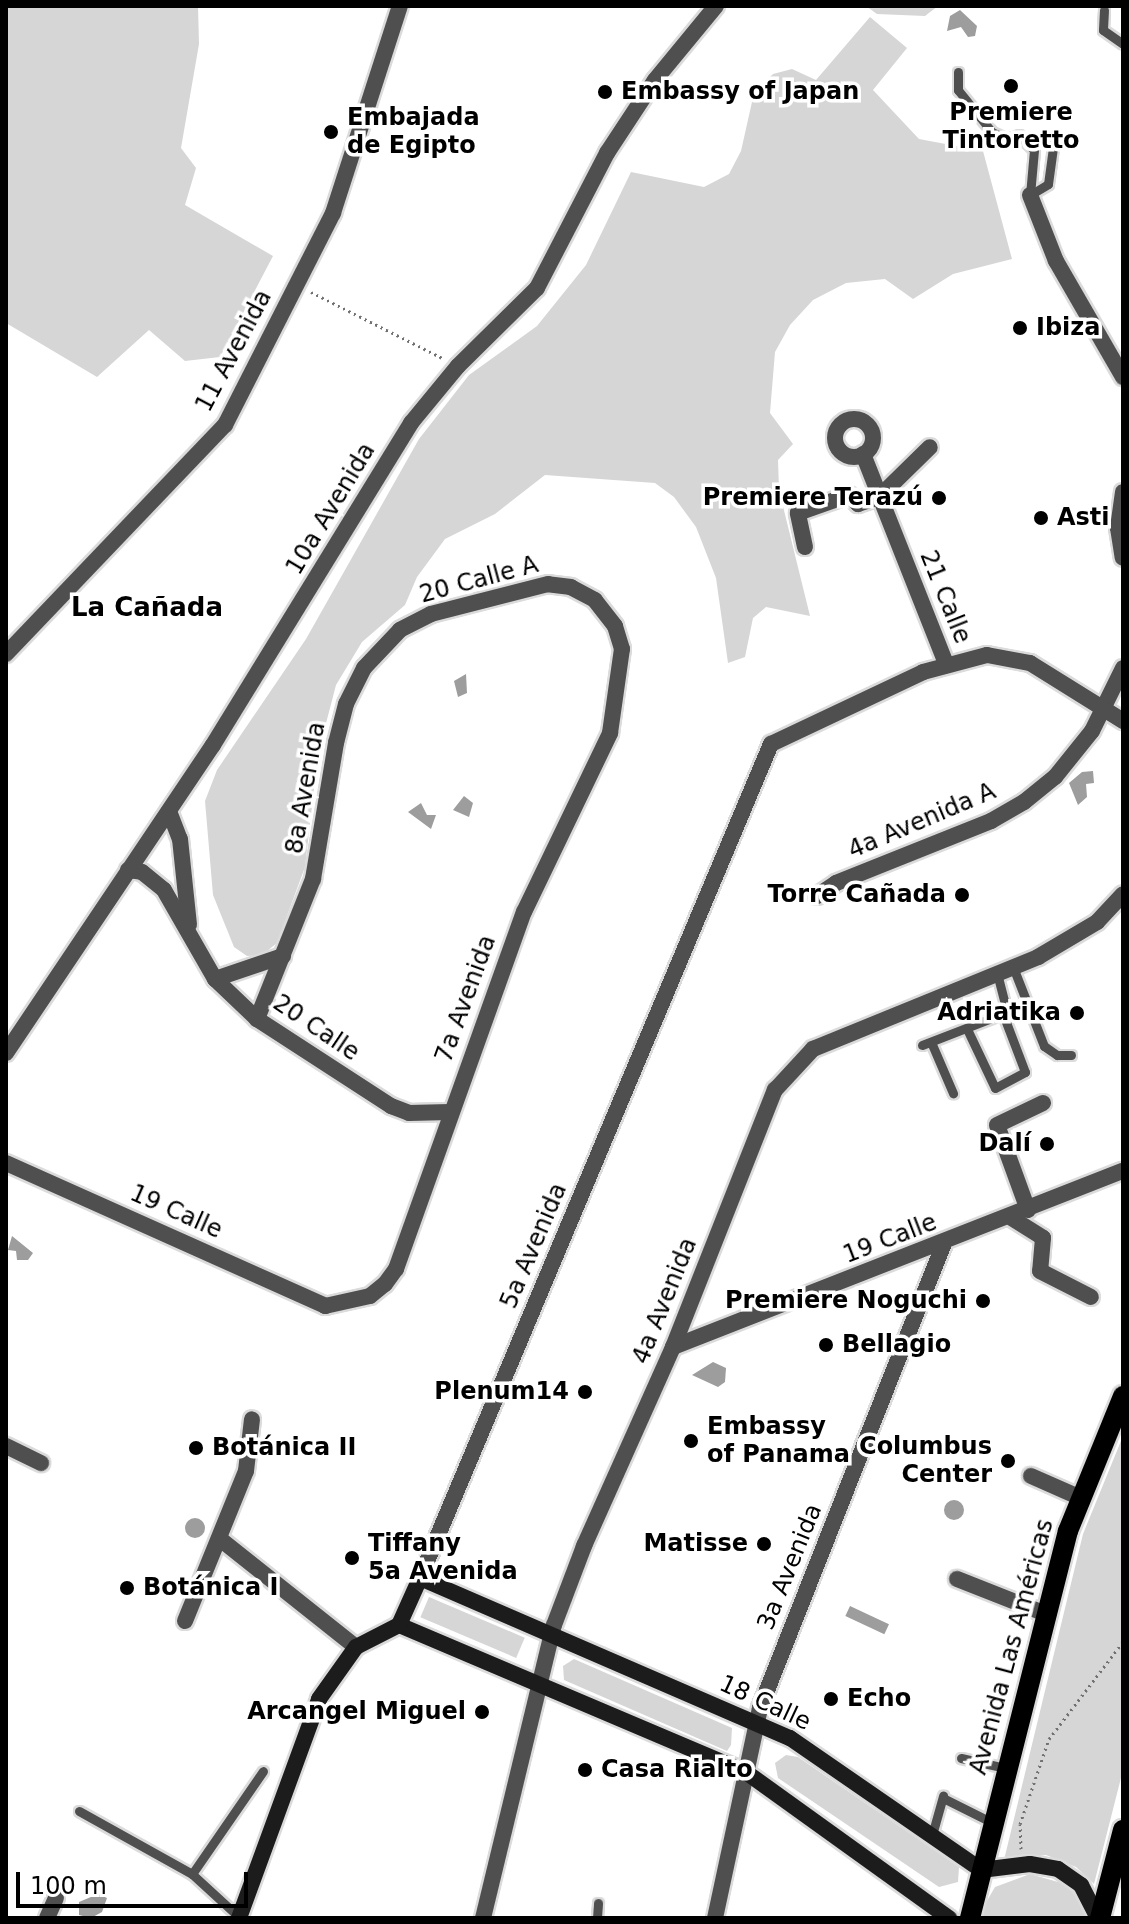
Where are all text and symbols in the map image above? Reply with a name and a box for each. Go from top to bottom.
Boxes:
marker: Premiere Tintoretto [1002,77,1020,95]
place label: Embassy of Japan [621,78,859,106]
marker: Embassy of Japan [596,83,614,101]
place label: Premiere Tintoretto [942,99,1080,155]
place label: Embajada de Egipto [347,104,480,160]
marker: Embajada de Egipto [322,123,340,141]
street label: 11 Avenida [190,285,278,417]
place label: Ibiza [1036,314,1100,342]
marker: Ibiza [1011,319,1029,337]
street label: 10a Avenida [280,438,382,580]
place label: Premiere Terazú [703,484,923,512]
marker: Premiere Terazú [930,489,948,507]
place label: Asti [1057,504,1110,532]
marker: Asti [1032,509,1050,527]
street label: 21 Calle [913,546,977,648]
street label: 20 Calle A [416,550,542,610]
district label: La Cañada [71,592,223,624]
street label: 8a Avenida [280,720,332,856]
street label: 4a Avenida A [844,777,1000,865]
place label: Torre Cañada [768,881,946,909]
marker: Torre Cañada [953,886,971,904]
street label: 7a Avenida [430,931,502,1067]
street label: 20 Calle [267,989,365,1067]
place label: Adriatika [937,999,1061,1027]
marker: Adriatika [1068,1004,1086,1022]
place label: Dalí [978,1130,1031,1158]
marker: Dalí [1038,1135,1056,1153]
street label: 19 Calle [126,1179,226,1245]
street label: 5a Avenida [495,1179,573,1313]
street label: 19 Calle [839,1208,941,1270]
street label: 4a Avenida [627,1234,703,1368]
place label: Premiere Noguchi [725,1287,967,1315]
marker: Premiere Noguchi [974,1292,992,1310]
place label: Bellagio [842,1331,951,1359]
marker: Bellagio [817,1336,835,1354]
place label: Plenum14 [434,1378,569,1406]
marker: Plenum14 [576,1383,594,1401]
place label: Embassy of Panama [707,1413,850,1469]
marker: Embassy of Panama [682,1432,700,1450]
place label: Columbus Center [859,1433,992,1489]
place label: Botánica II [212,1434,356,1462]
marker: Botánica II [187,1439,205,1457]
marker: Columbus Center [999,1452,1017,1470]
street label: 3a Avenida [752,1500,828,1634]
street label: Avenida Las Américas [964,1516,1060,1778]
place label: Tiffany 5a Avenida [368,1530,518,1586]
place label: Matisse [643,1530,748,1558]
marker: Matisse [755,1535,773,1553]
marker: Tiffany 5a Avenida [343,1549,361,1567]
place label: Botánica I [143,1574,278,1602]
marker: Botánica I [118,1579,136,1597]
street label: 18 Calle [715,1669,815,1737]
place label: Echo [847,1685,911,1713]
marker: Echo [822,1690,840,1708]
place label: Arcangel Miguel [247,1698,466,1726]
marker: Arcangel Miguel [473,1703,491,1721]
place label: Casa Rialto [601,1756,753,1784]
marker: Casa Rialto [576,1761,594,1779]
scale bar [20,1856,252,1906]
text: 100 m [30,1872,107,1900]

